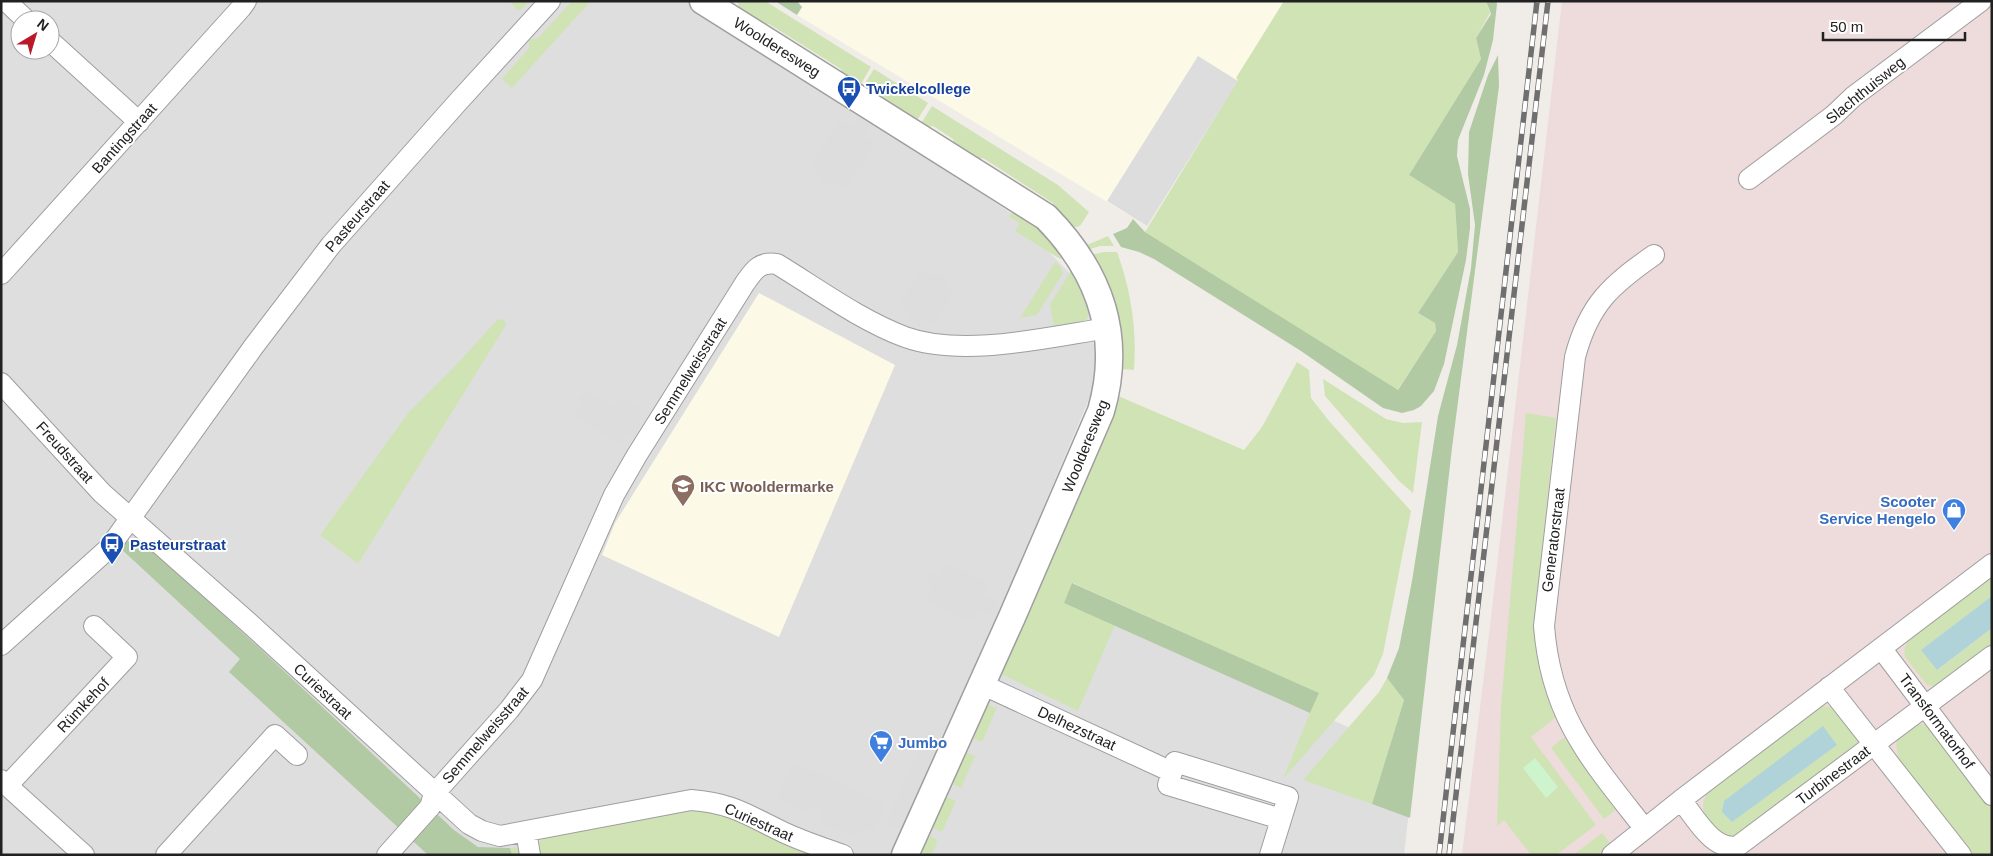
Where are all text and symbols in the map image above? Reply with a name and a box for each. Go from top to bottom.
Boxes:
north arrow [10,10,60,60]
scale bar [1823,10,1966,42]
street label: Woolderesweg [731,14,823,80]
text: N [34,15,52,34]
text: 50 m [1830,18,1863,35]
street label: Slachthuisweg [1822,53,1908,127]
bus stop icon: Twickelcollege [836,75,862,109]
place label: Twickelcollege [866,80,971,97]
street label: Bantingstraat [88,99,160,177]
street label: Pasteurstraat [321,176,393,255]
street label: Semmelweisstraat [650,314,730,427]
street label: Woolderesweg [1059,397,1111,495]
street label: Freudstraat [33,418,98,487]
school or university icon: IKC Wooldermarke [670,473,696,507]
place label: IKC Wooldermarke [700,478,834,495]
street label: Generatorstraat [1538,486,1568,593]
place label: Scooter Service Hengelo [1819,493,1936,527]
shop icon: Scooter Service Hengelo [1941,497,1967,531]
bus stop icon: Pasteurstraat [99,531,125,565]
place label: Pasteurstraat [130,536,226,553]
street label: Curiestraat [290,660,356,723]
street label: Transformatorhof [1896,670,1979,772]
street label: Rümkehof [53,674,113,736]
street label: Semmelweisstraat [438,683,532,787]
street label: Delhezstraat [1035,703,1119,754]
supermarket icon: Jumbo [868,729,894,763]
place label: Jumbo [898,734,947,751]
street label: Turbinestraat [1793,741,1874,808]
street label: Curiestraat [722,799,797,845]

